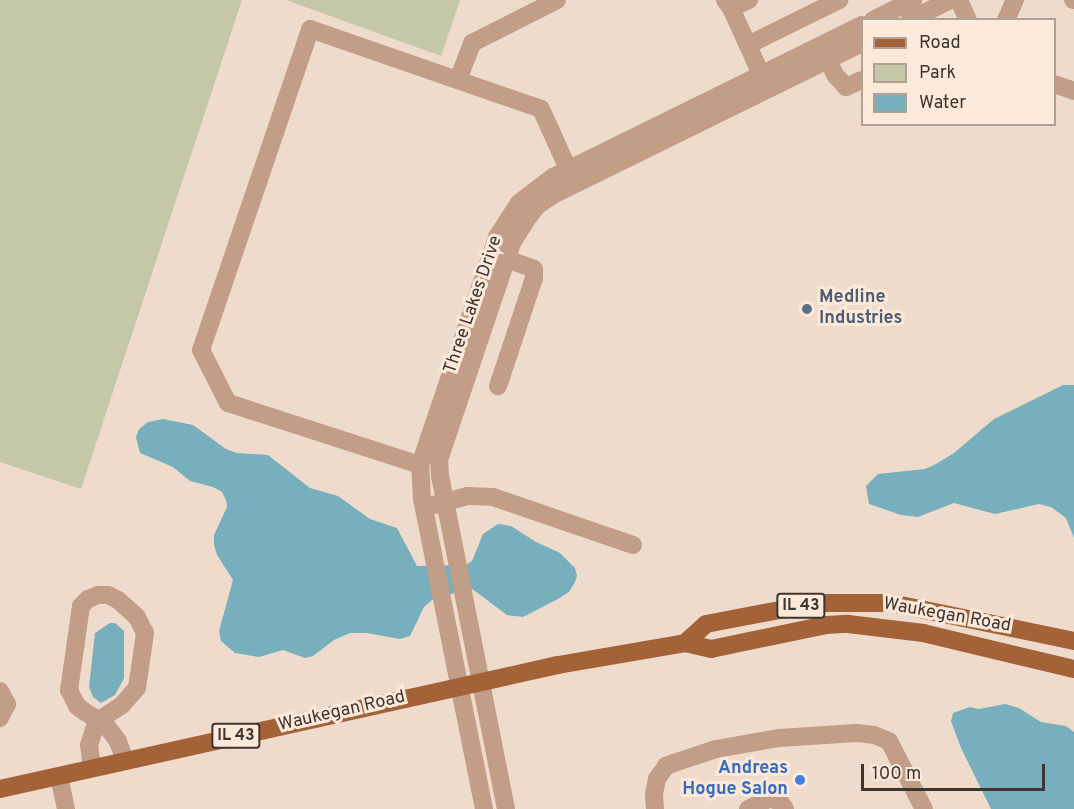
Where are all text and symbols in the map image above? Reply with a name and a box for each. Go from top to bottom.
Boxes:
legend [861,18,1056,126]
text: Road [919,32,961,55]
text: Park [919,62,956,85]
text: Water [919,92,966,115]
street label: Three Lakes Drive [440,233,508,377]
place label: Medline Industries [819,288,902,330]
marker: Medline Industries [800,302,814,316]
road number: IL 43 [776,593,826,619]
street label: Waukegan Road [881,594,1013,638]
street label: Waukegan Road [277,687,407,737]
road number: IL 43 [210,723,262,749]
scale bar [864,752,1048,790]
place label: Andreas Hogue Salon [682,759,788,802]
text: 100 m [872,763,921,786]
marker: Andreas Hogue Salon [793,773,807,787]

